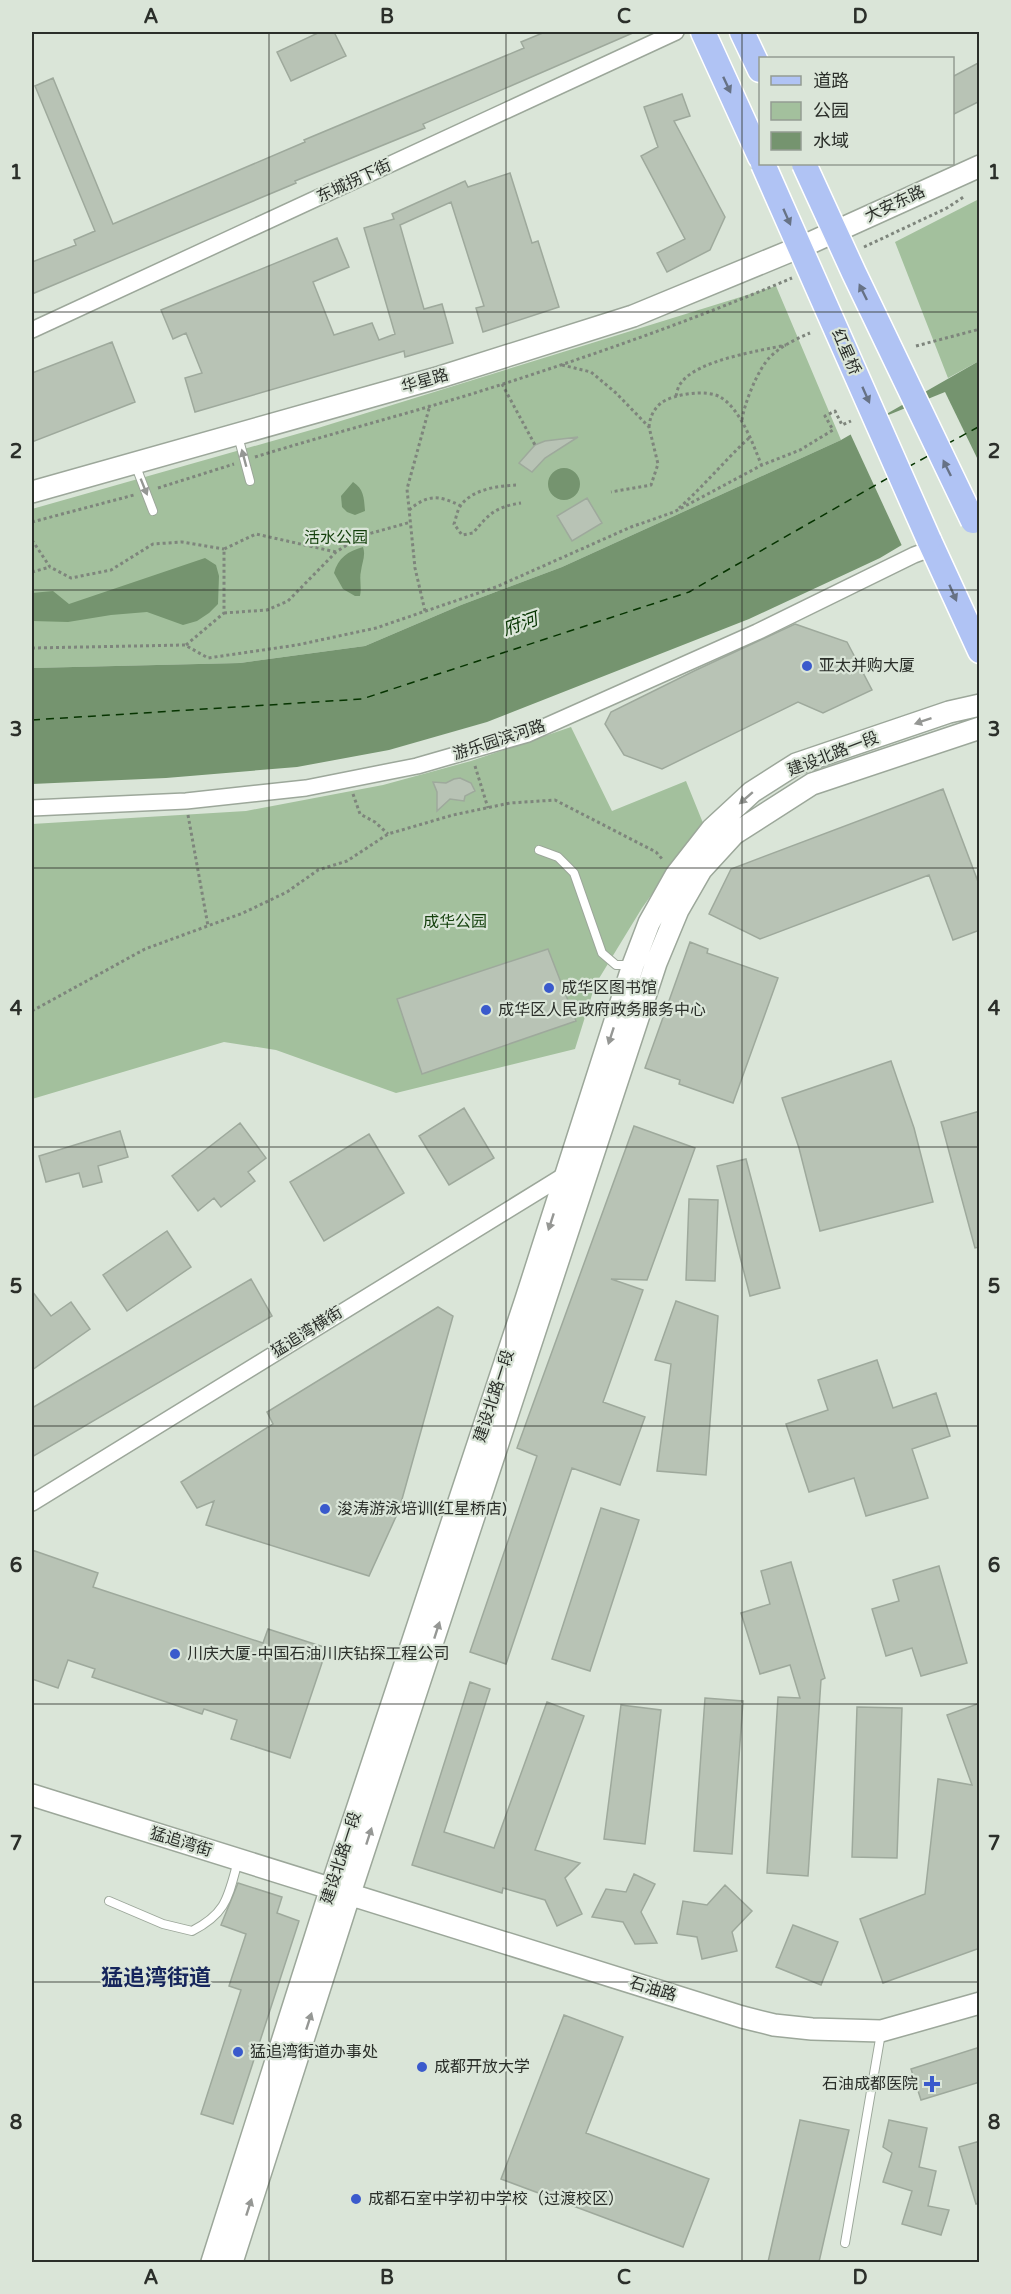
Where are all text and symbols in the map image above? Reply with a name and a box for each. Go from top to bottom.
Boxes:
text: A [144,5,159,29]
text: B [380,5,394,29]
text: C [617,5,631,29]
text: D [852,5,868,29]
legend [759,57,954,165]
text: 道路 [813,70,849,92]
one-way arrow [722,76,732,94]
text: 公园 [813,100,849,122]
text: 水域 [813,130,849,152]
street label: 东城拐下街 [314,155,394,207]
text: 1 [10,161,22,185]
text: 1 [988,161,1000,185]
street label: 大安东路 [862,181,928,227]
one-way arrow [783,208,792,226]
one-way arrow [858,284,868,301]
street label: 红星桥 [827,326,865,378]
street label: 华星路 [399,365,451,397]
one-way arrow [861,387,870,404]
text: 2 [10,440,22,464]
text: 2 [988,440,1000,464]
one-way arrow [238,448,248,467]
one-way arrow [943,460,952,477]
one-way arrow [140,478,149,496]
park label: 活水公园 [304,528,368,548]
one-way arrow [949,584,959,602]
water label: 府河 [499,607,543,640]
place label: 亚太并购大厦 [819,656,915,676]
marker: 亚太并购大厦 [800,659,814,673]
street label: 游乐园滨河路 [450,716,548,764]
one-way arrow [914,717,932,726]
text: 3 [10,718,22,742]
text: 3 [988,718,1000,742]
street label: 建设北路一段 [785,727,881,781]
one-way arrow [739,791,754,804]
park label: 成华公园 [423,912,487,932]
place label: 成华区图书馆 [561,978,657,998]
marker: 成华区图书馆 [542,981,556,995]
text: 4 [10,997,23,1021]
text: 4 [988,997,1001,1021]
place label: 成华区人民政府政务服务中心 [498,1000,706,1020]
marker: 成华区人民政府政务服务中心 [479,1003,493,1017]
one-way arrow [606,1027,615,1045]
one-way arrow [546,1213,555,1231]
text: 5 [10,1275,22,1299]
text: 5 [988,1275,1000,1299]
street label: 猛追湾横街 [268,1302,346,1362]
street label: 建设北路一段 [470,1347,518,1445]
place label: 浚涛游泳培训(红星桥店) [337,1499,507,1519]
marker: 浚涛游泳培训(红星桥店) [318,1502,332,1516]
text: 6 [10,1554,22,1578]
text: 6 [988,1554,1000,1578]
one-way arrow [432,1621,442,1639]
place label: 川庆大厦-中国石油川庆钻探工程公司 [187,1644,450,1664]
marker: 川庆大厦-中国石油川庆钻探工程公司 [168,1647,182,1661]
street label: 建设北路一段 [317,1809,365,1907]
street label: 猛追湾街 [147,1823,215,1861]
one-way arrow [365,1827,374,1845]
text: 7 [10,1832,22,1856]
text: 7 [988,1832,1000,1856]
district label: 猛追湾街道 [101,1965,211,1991]
street label: 石油路 [627,1972,679,2006]
one-way arrow [305,2012,314,2030]
place label: 猛追湾街道办事处 [250,2042,378,2062]
marker: 猛追湾街道办事处 [231,2045,245,2059]
place label: 成都开放大学 [434,2057,530,2077]
marker: 成都开放大学 [415,2060,429,2074]
place label: 石油成都医院 [822,2074,918,2094]
marker: 石油成都医院 [923,2075,941,2093]
text: 8 [10,2111,22,2135]
text: 8 [988,2111,1000,2135]
place label: 成都石室中学初中学校（过渡校区） [368,2189,624,2209]
marker: 成都石室中学初中学校（过渡校区） [349,2192,363,2206]
one-way arrow [245,2198,255,2216]
text: A [144,2266,159,2290]
text: B [380,2266,394,2290]
text: C [617,2266,631,2290]
text: D [852,2266,868,2290]

